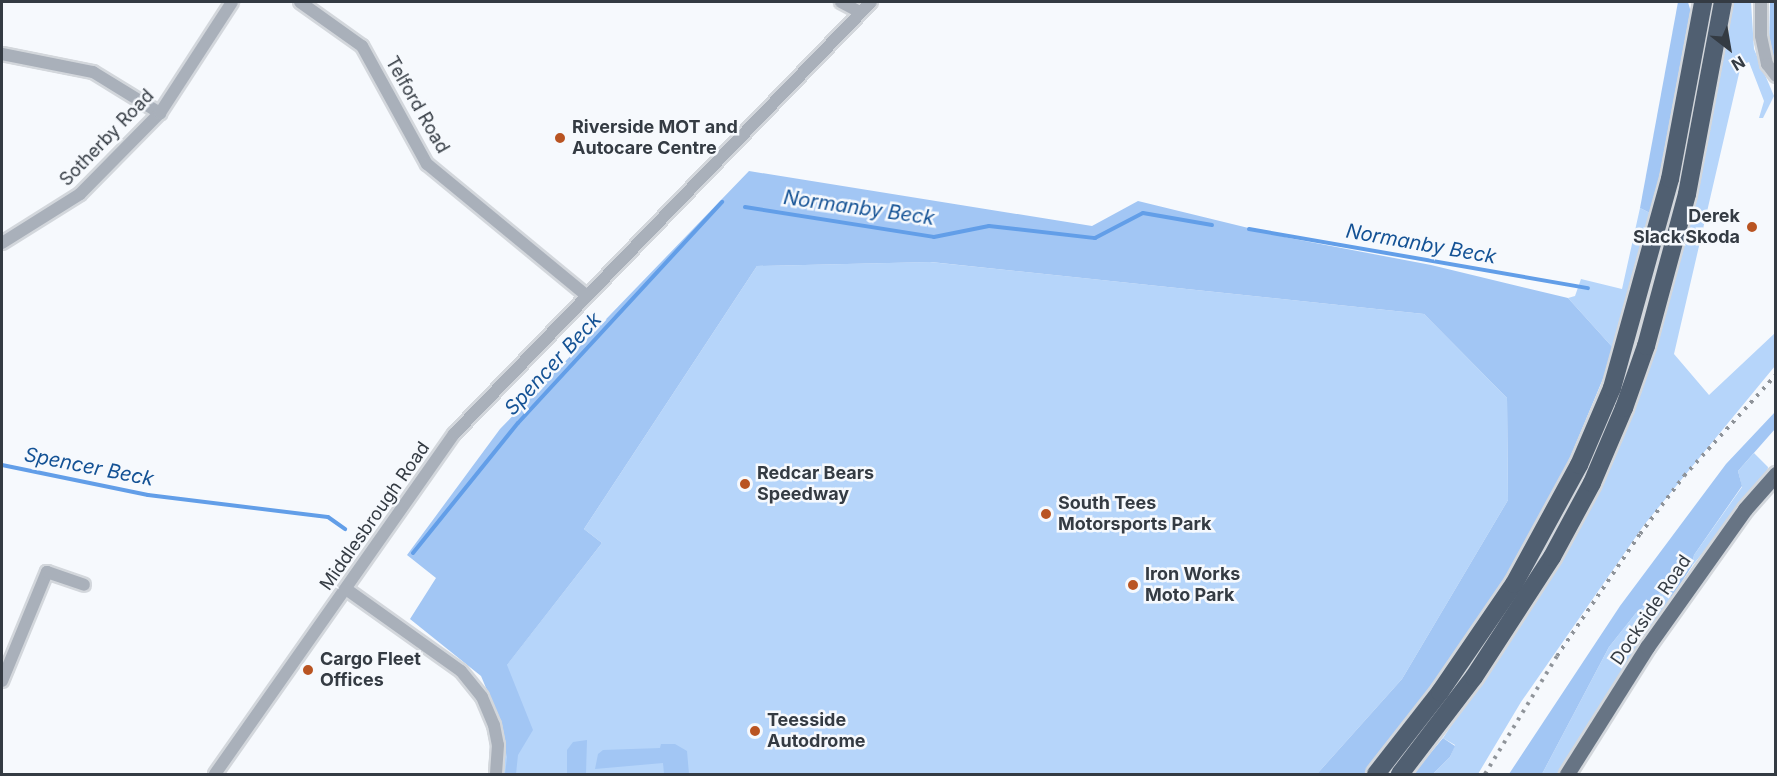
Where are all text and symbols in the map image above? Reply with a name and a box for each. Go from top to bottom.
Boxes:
north arrow [1699,18,1759,78]
text: N [1728,52,1749,75]
street label: Telford Road [381,53,453,157]
street label: Sotherby Road [56,85,158,191]
place label: Riverside MOT and Autocare Centre [572,117,738,160]
marker: Riverside MOT and Autocare Centre [553,131,567,145]
water label: Normanby Beck [782,186,936,230]
place label: Derek Slack Skoda [1633,206,1740,248]
water label: Normanby Beck [1344,219,1498,269]
marker: Derek Slack Skoda [1745,220,1759,234]
water label: Spencer Beck [499,308,607,420]
street label: Middlesbrough Road [316,438,434,594]
water label: Spencer Beck [22,443,156,491]
place label: Redcar Bears Speedway [757,463,874,506]
marker: Redcar Bears Speedway [738,477,752,491]
place label: South Tees Motorsports Park [1058,493,1211,536]
marker: South Tees Motorsports Park [1039,507,1053,521]
street label: Dockside Road [1606,551,1696,669]
place label: Iron Works Moto Park [1145,564,1240,606]
marker: Iron Works Moto Park [1126,578,1140,592]
place label: Cargo Fleet Offices [320,649,421,692]
marker: Cargo Fleet Offices [301,663,315,677]
place label: Teesside Autodrome [767,710,866,752]
marker: Teesside Autodrome [748,724,762,738]

